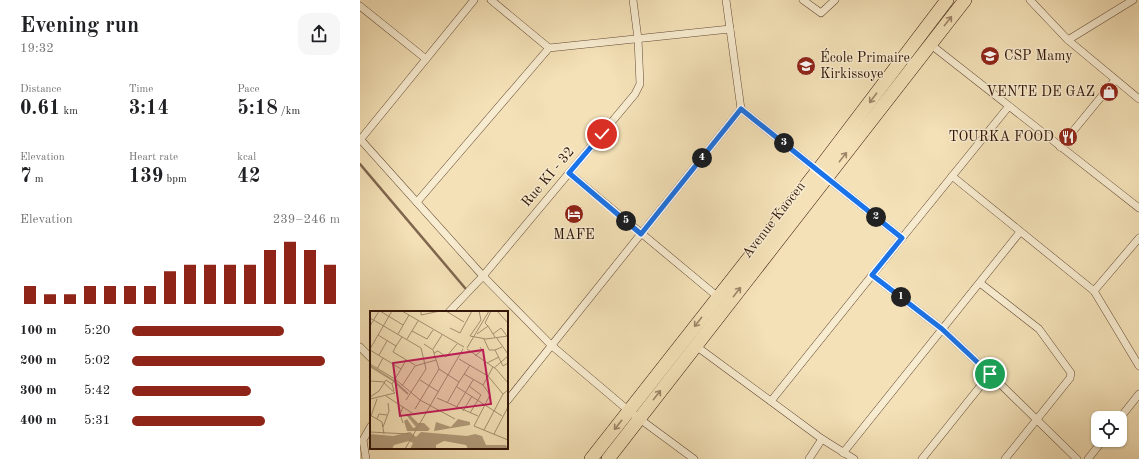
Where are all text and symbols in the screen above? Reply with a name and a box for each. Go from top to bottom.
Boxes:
button: share [298,13,340,55]
text: Evening run [20,15,139,37]
one-way arrow [944,15,952,26]
text: 19:32 [20,42,54,55]
school or university icon: CSP Mamy [979,45,1001,67]
place label: École Primaire Kirkissoye [820,48,910,81]
place label: CSP Mamy [1004,49,1073,63]
school or university icon: École Primaire Kirkissoye [795,55,817,77]
shop icon: VENTE DE GAZ [1098,81,1120,103]
text: Distance [20,84,61,95]
text: Time [129,84,153,95]
text: Pace [237,84,260,95]
place label: VENTE DE GAZ [986,85,1095,99]
one-way arrow [869,93,877,104]
text: 0.61 [20,99,60,119]
text: 3:14 [129,99,169,119]
text: 5:18 [237,99,278,119]
text: km [60,106,78,117]
text: /km [278,106,300,117]
pin [585,117,619,151]
icon: check [591,123,613,145]
restaurant icon: TOURKA FOOD [1057,126,1079,148]
place label: TOURKA FOOD [948,130,1054,144]
pin: 3 [774,133,794,153]
text: 3 [781,137,787,148]
street label: Rue KI - 32 [519,144,577,210]
pin: 4 [692,148,712,168]
one-way arrow [839,151,847,162]
text: Elevation [20,152,65,163]
text: Heart rate [129,152,178,163]
text: kcal [237,152,256,163]
text: 4 [699,152,705,163]
text: 7 [20,167,32,187]
text: 139 [129,167,163,187]
text: 42 [237,167,261,187]
text: m [32,174,43,185]
text: bpm [163,174,187,185]
street label: Avenue Kaocen [740,179,808,261]
hotel icon: MAFE [563,203,585,225]
pin: 2 [866,207,886,227]
pin: 5 [616,211,636,231]
text: 2 [873,211,879,222]
text: Elevation [20,213,73,226]
text: 239–246 m [273,213,340,226]
text: 5 [623,215,629,226]
place label: MAFE [553,228,595,242]
one-way arrow [733,287,742,298]
pin: 1 [891,287,911,307]
text: 1 [898,291,904,302]
inset map [370,311,508,449]
one-way arrow [694,317,702,328]
text: 100 m [20,324,57,337]
text: 5:20 [84,324,110,337]
text: 200 m [20,354,57,367]
text: 5:02 [84,354,110,367]
pin [973,357,1007,391]
icon: arrive [979,363,1001,385]
text: 300 m [20,384,57,397]
text: 5:42 [84,384,110,397]
one-way arrow [653,389,662,400]
map controls [1091,411,1127,447]
button: locate [1091,411,1127,447]
text: 400 m [20,414,57,427]
text: 5:31 [84,414,110,427]
one-way arrow [614,419,623,430]

